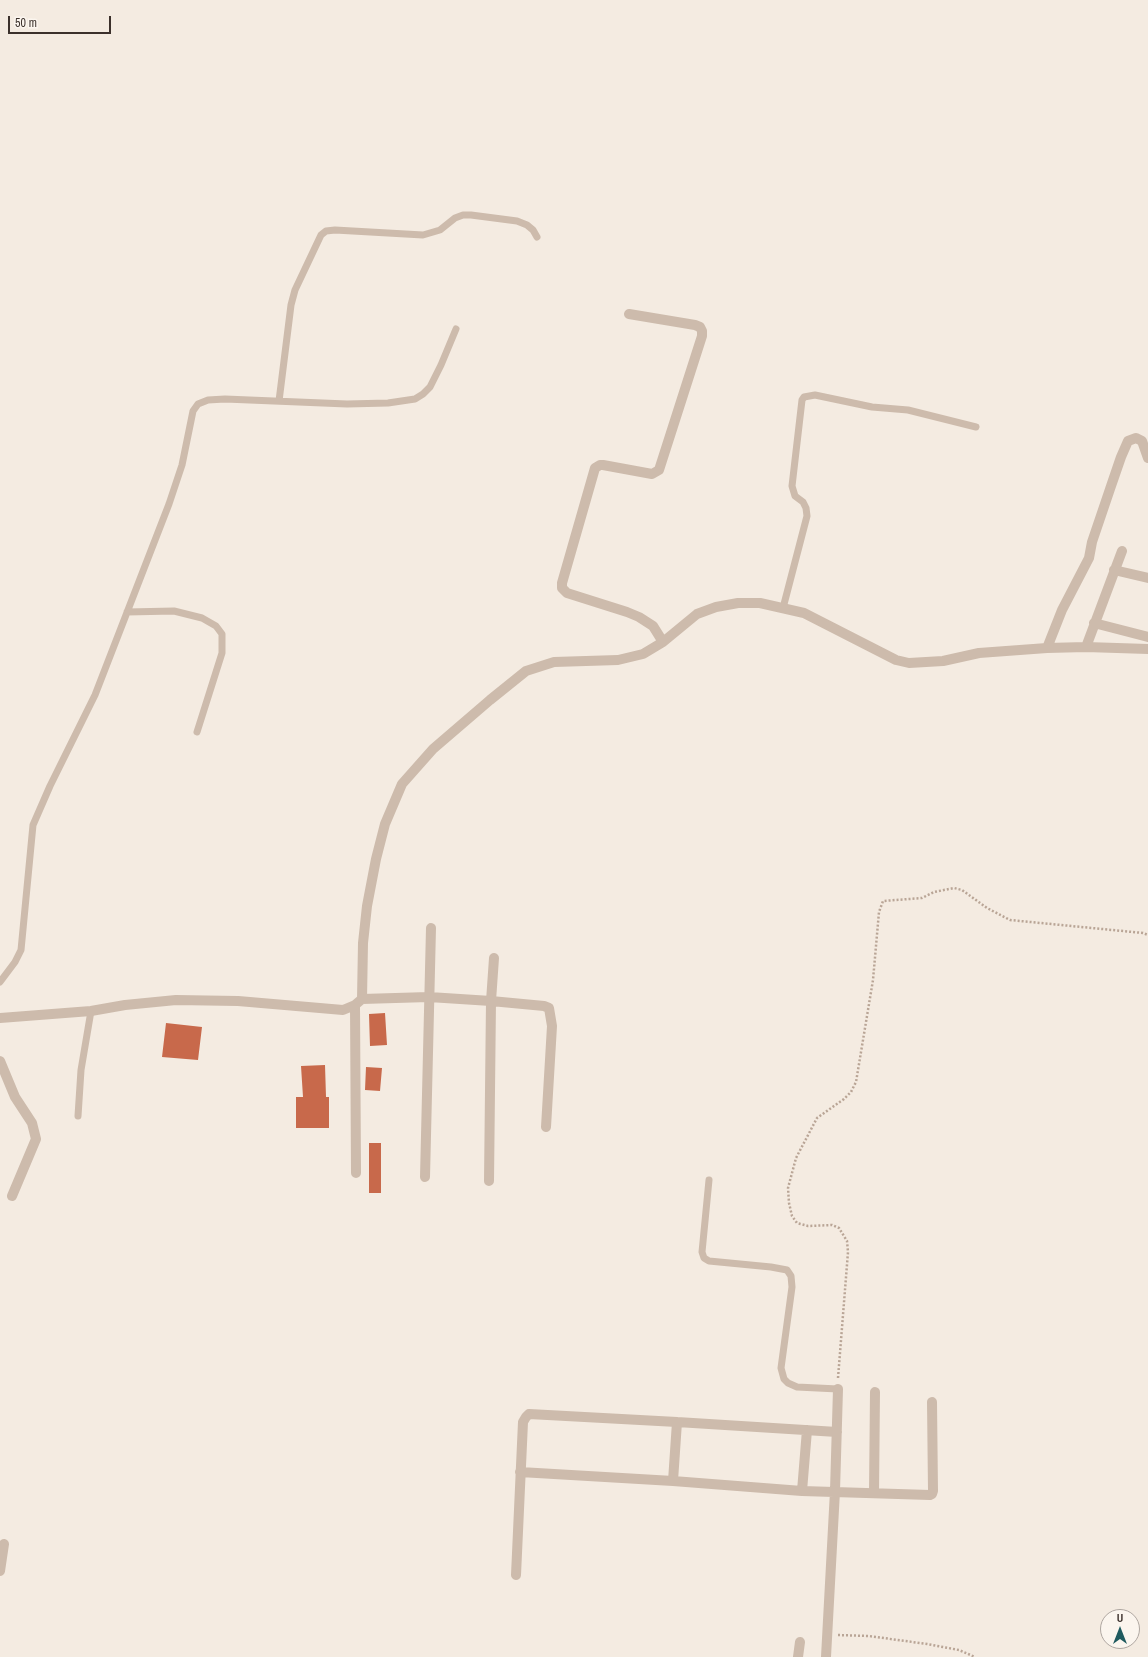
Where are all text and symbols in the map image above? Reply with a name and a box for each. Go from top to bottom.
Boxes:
scale bar [10,8,113,34]
text: 50 m [15,15,37,31]
north arrow [1100,1609,1140,1649]
text: U [1117,1611,1123,1625]

